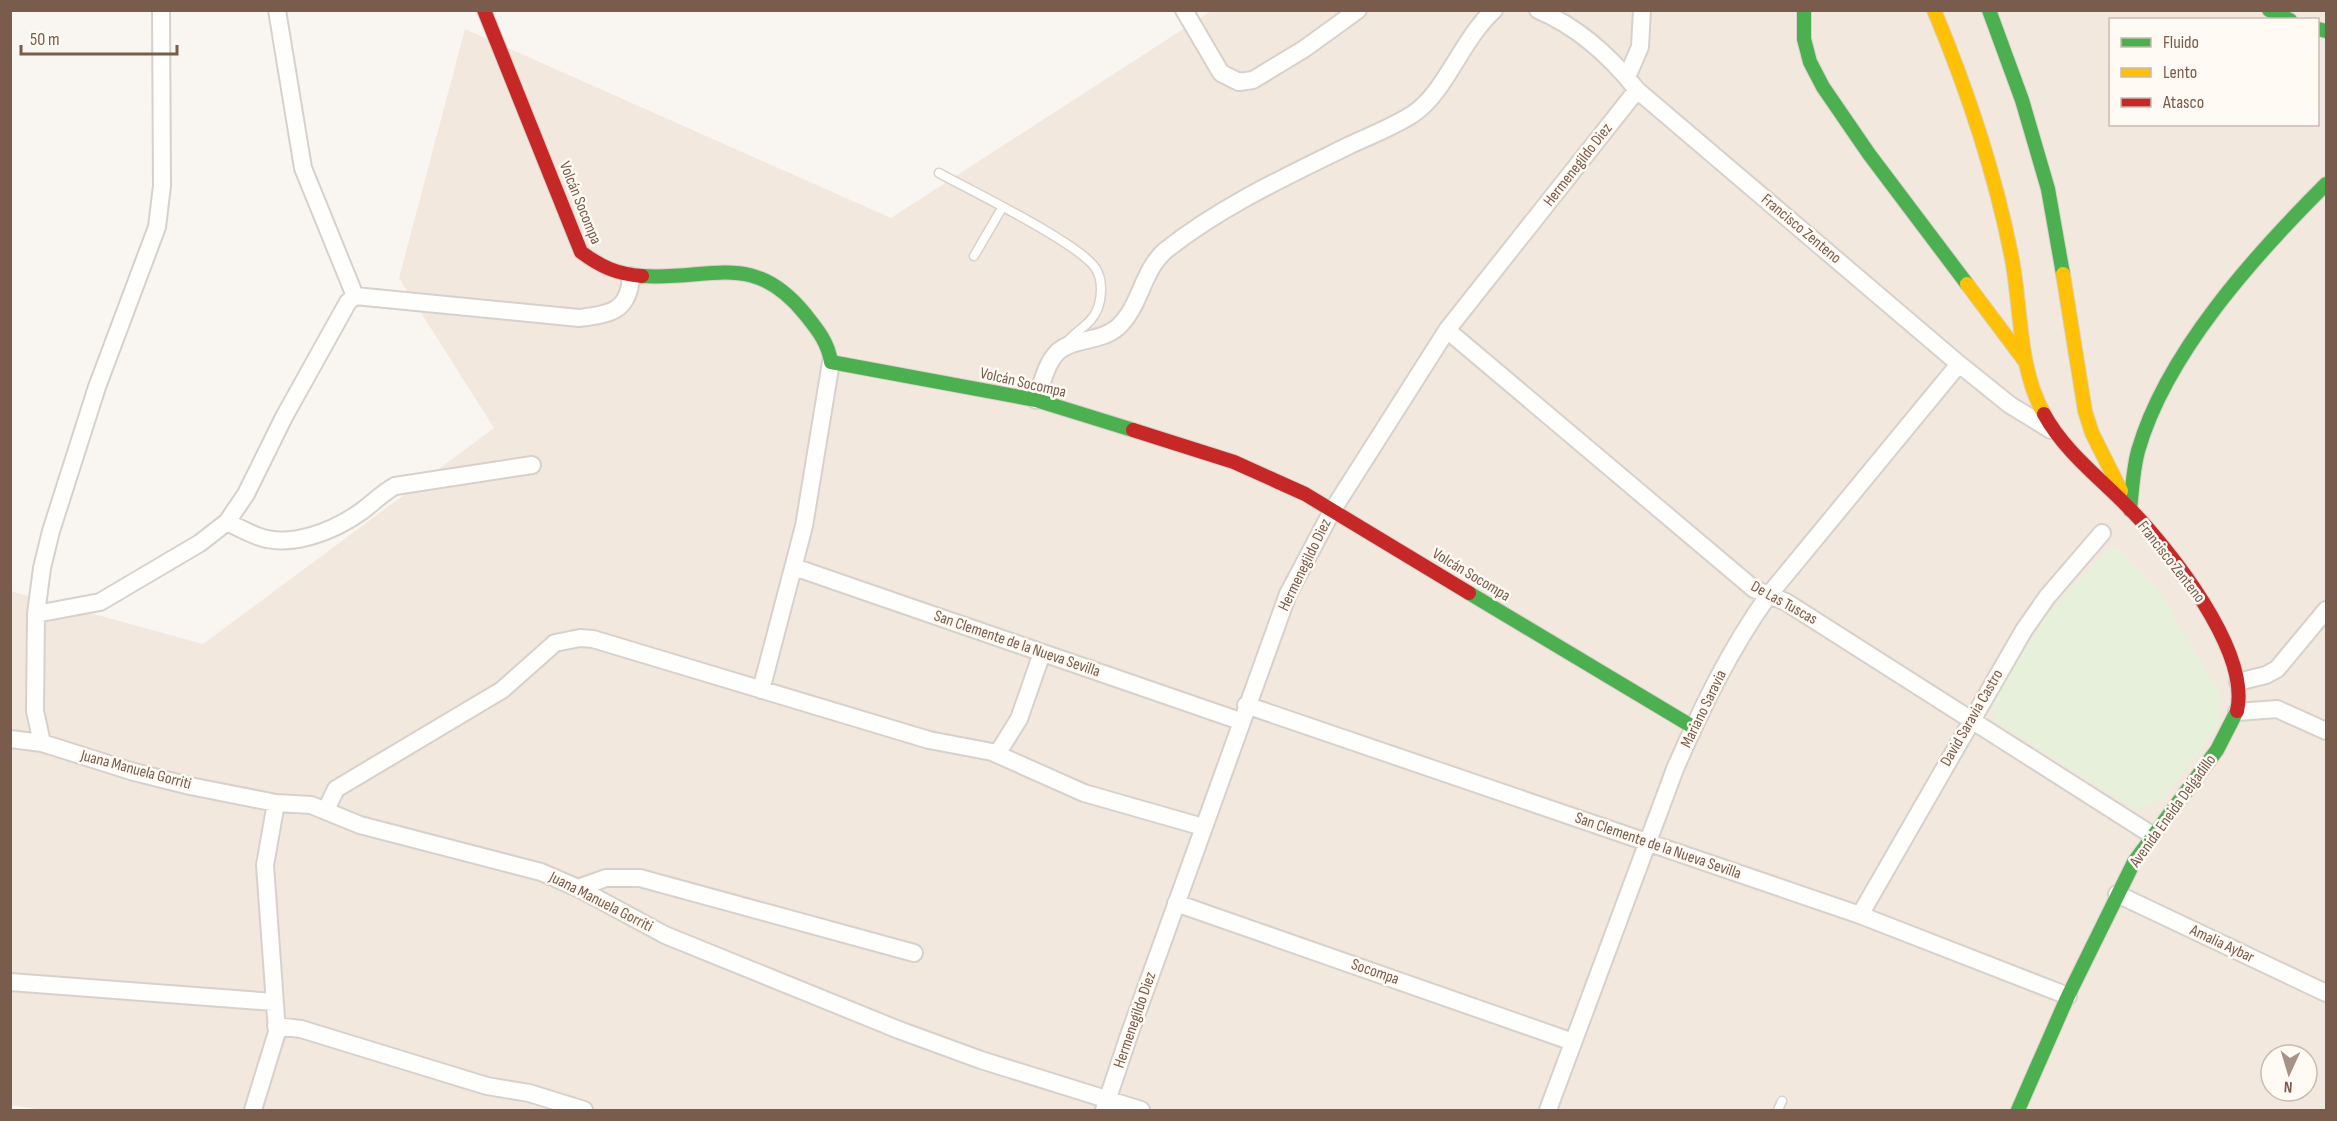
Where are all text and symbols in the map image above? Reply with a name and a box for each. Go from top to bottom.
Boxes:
scale bar [21,18,177,56]
legend [2109,18,2319,126]
text: 50 m [30,29,60,50]
text: Fluido [2163,32,2199,53]
text: Lento [2163,62,2197,83]
text: Atasco [2162,92,2204,113]
street label: Hermenegildo Diez [1540,119,1617,210]
street label: Volcán Socompa [555,159,605,247]
street label: Francisco Zenteno [1757,190,1845,268]
street label: Volcán Socompa [978,364,1068,402]
street label: Hermenegildo Diez [1274,516,1336,614]
street label: Francisco Zenteno [2133,517,2209,607]
street label: Volcán Socompa [1429,544,1513,606]
street label: De Las Tuscas [1747,577,1821,629]
street label: San Clemente de la Nueva Sevilla [931,607,1103,681]
street label: David Saravia Castro [1937,666,2007,770]
street label: Mariano Saravia [1677,667,1731,751]
street label: Juana Manuela Gorriti [78,746,193,794]
street label: Avenida Eneida Delgadillo [2125,751,2220,872]
street label: San Clemente de la Nueva Sevilla [1572,809,1744,883]
street label: Juana Manuela Gorriti [545,867,656,936]
street label: Amalia Aybar [2186,920,2258,967]
street label: Socompa [1348,955,1402,989]
street label: Hermenegildo Diez [1110,969,1160,1071]
north arrow [2259,1043,2319,1103]
text: N [2283,1077,2293,1096]

